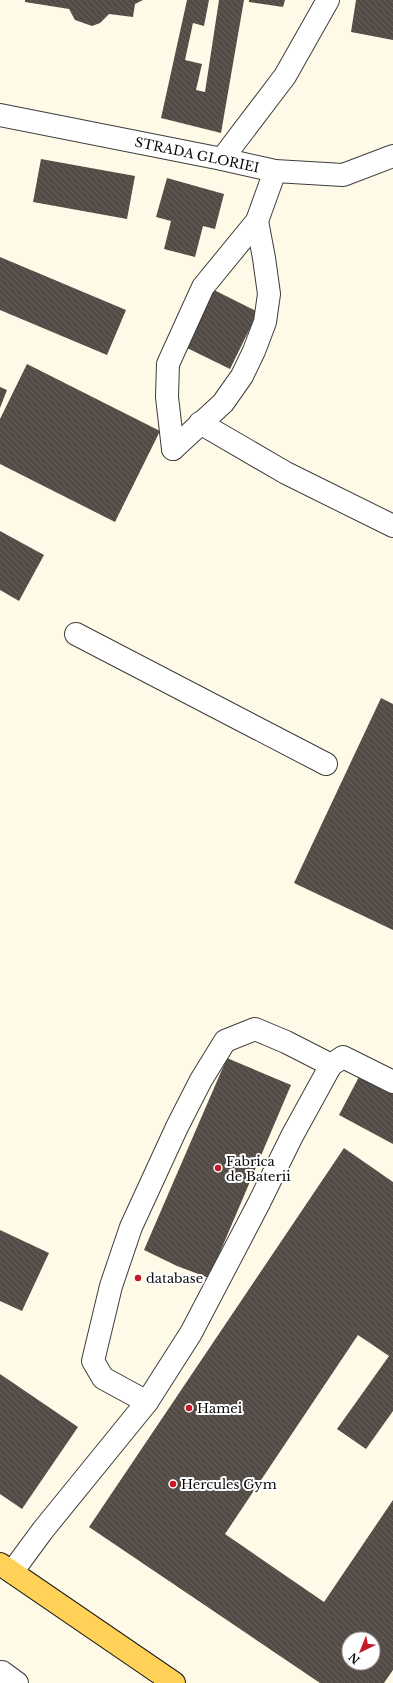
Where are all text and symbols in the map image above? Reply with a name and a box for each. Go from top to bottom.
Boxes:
street label: STRADA GLORIEI [133,134,261,176]
place label: Fabrica de Baterii [226,1153,291,1185]
marker: Fabrica de Baterii [213,1163,223,1173]
place label: database [146,1270,203,1287]
marker: database [133,1273,143,1283]
place label: Hamei [197,1400,243,1417]
marker: Hamei [184,1403,194,1413]
place label: Hercules Gym [181,1476,277,1493]
marker: Hercules Gym [168,1479,178,1489]
north arrow [341,1631,381,1671]
text: N [345,1649,363,1667]

